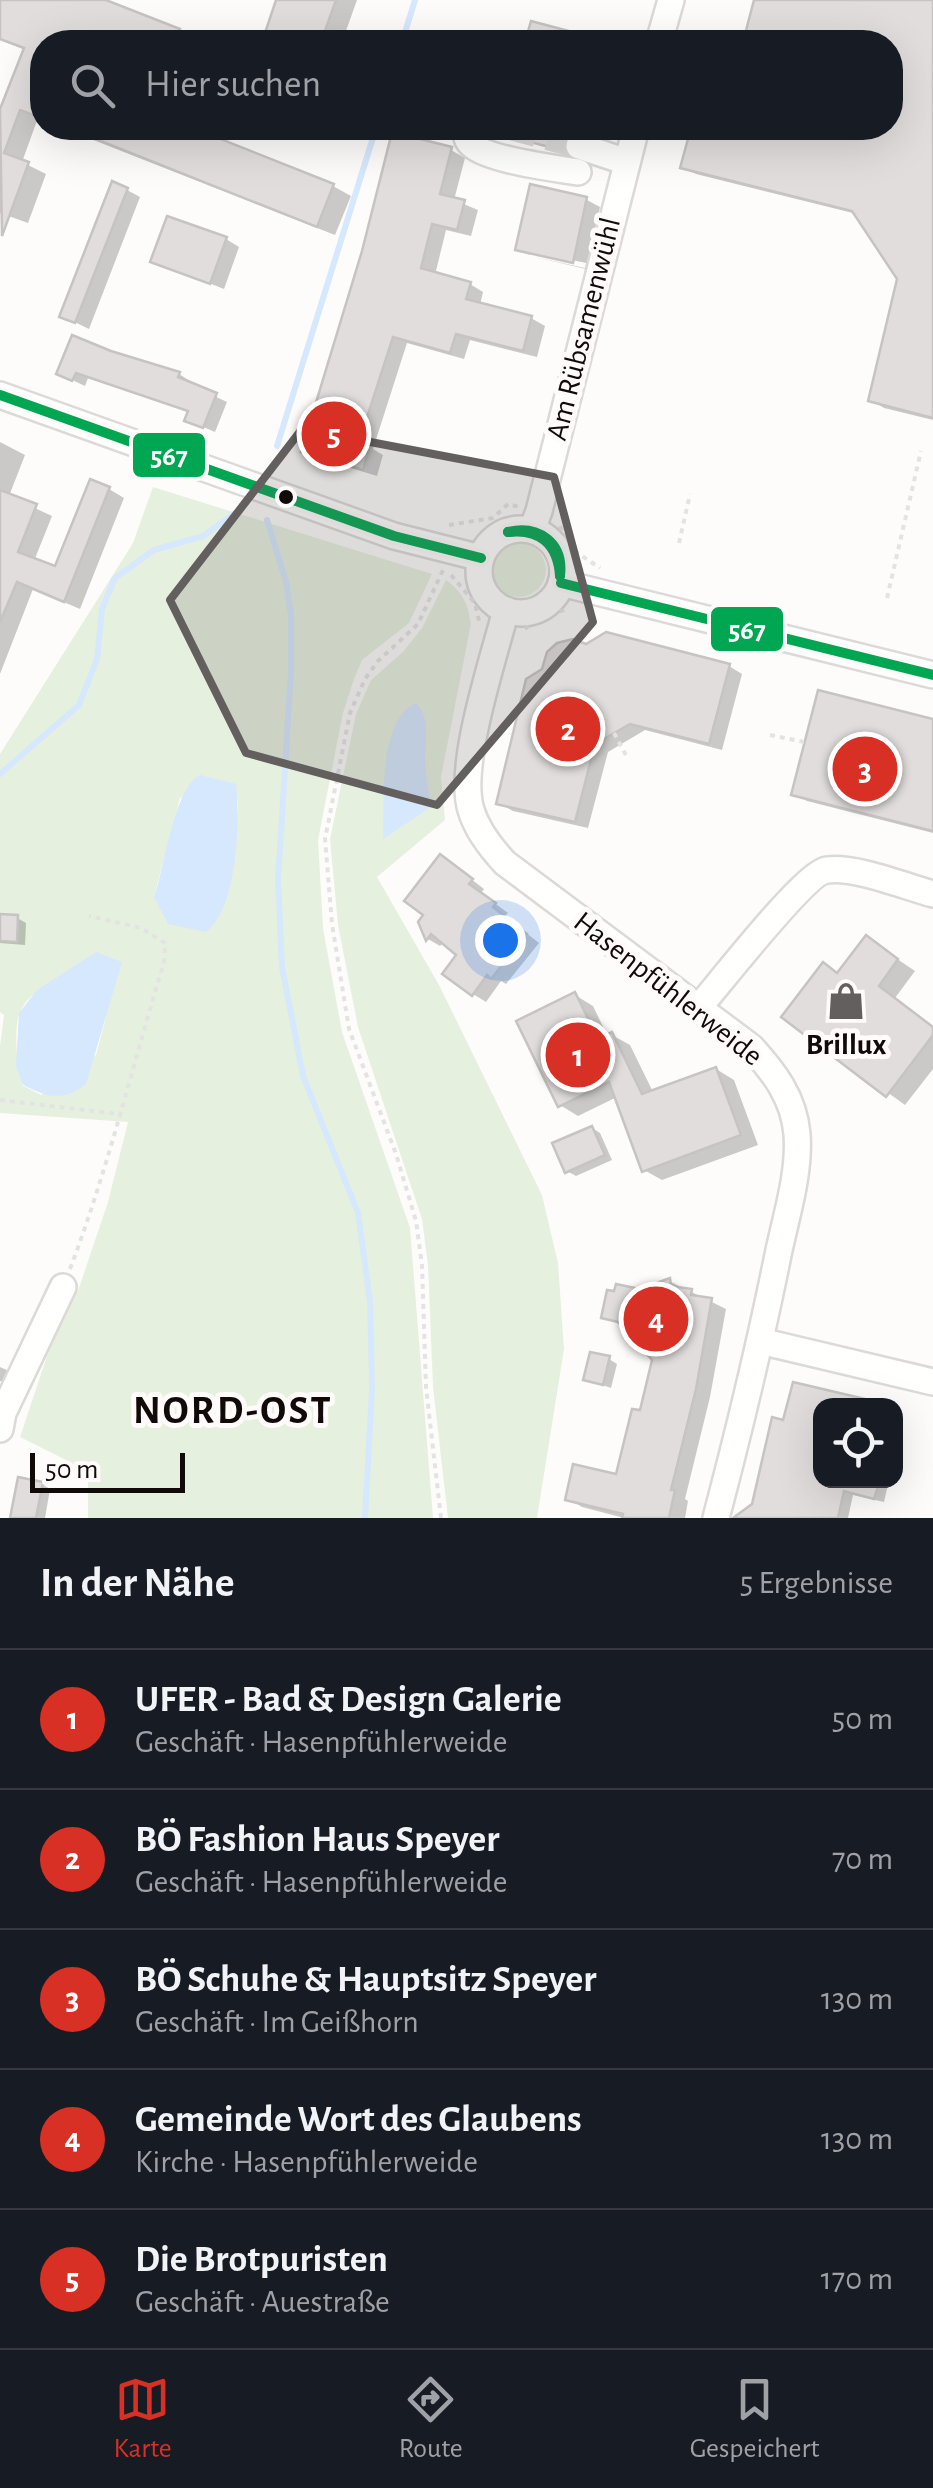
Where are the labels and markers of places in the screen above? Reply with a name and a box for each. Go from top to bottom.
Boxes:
pin: 5 [302,396,366,472]
unlabelled marker [276,487,296,507]
pin: 2 [536,692,600,766]
pin: 3 [832,732,898,806]
shop icon: Brillux [825,980,867,1022]
pin: 1 [546,1018,610,1092]
place label: Brillux [806,1030,887,1060]
pin: 4 [624,1282,688,1356]

